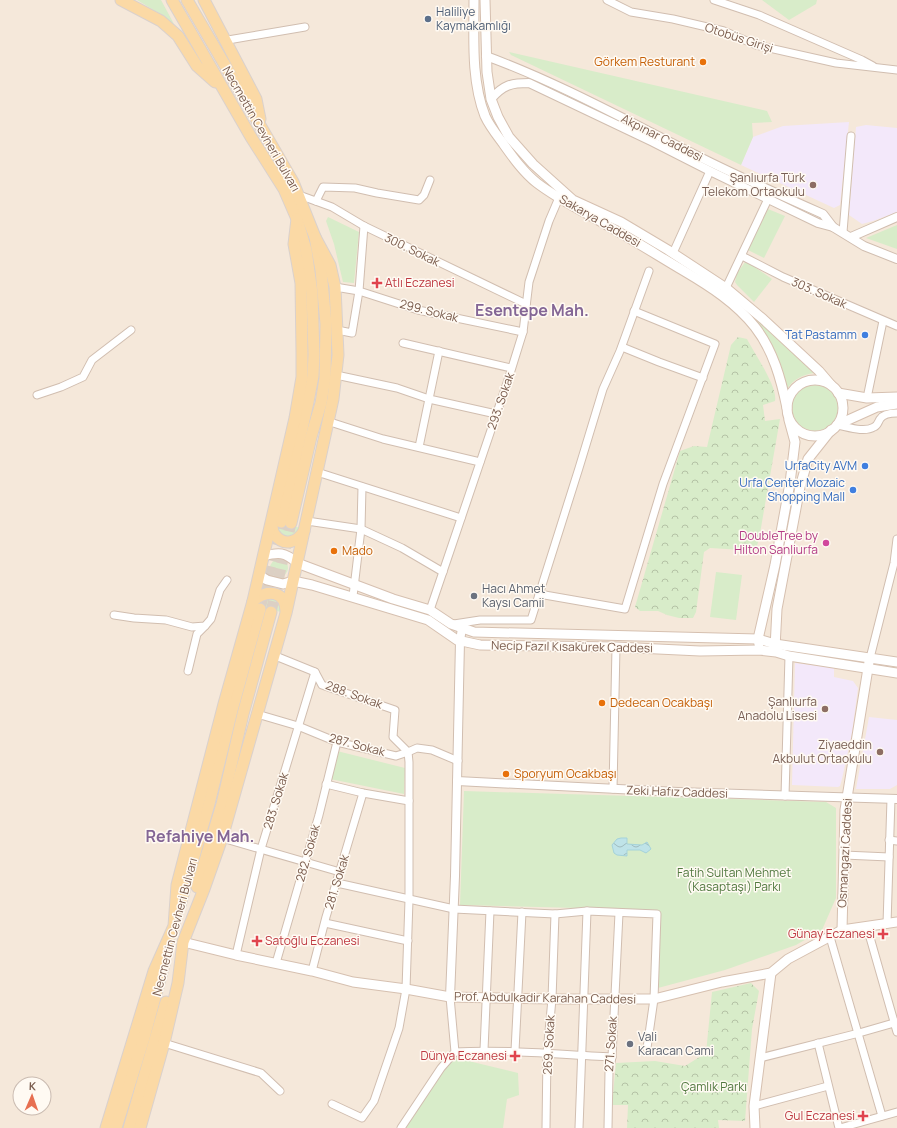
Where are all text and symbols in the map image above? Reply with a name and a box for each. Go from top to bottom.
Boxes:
place label: Haliliye Kaymakamlığı [436,3,511,34]
marker: Haliliye Kaymakamlığı [423,14,433,24]
street label: Otobüs Girişi [703,19,775,57]
place label: Görkem Resturant [594,53,695,70]
marker: Görkem Resturant [698,57,708,67]
street label: Necmettin Cevheri Bulvarı [219,63,304,195]
street label: Akpınar Caddesi [618,110,706,165]
place label: Şanlıurfa Türk Telekom Ortaokulu [702,169,806,200]
marker: Şanlıurfa Türk Telekom Ortaokulu [808,180,818,190]
street label: Sakarya Caddesi [556,190,644,251]
street label: 300. Sokak [382,229,444,271]
street label: 303. Sokak [789,273,851,313]
place label: Atlı Eczanesi [385,274,455,291]
marker: Atlı Eczanesi [372,278,382,288]
street label: 299. Sokak [398,295,461,326]
district label: Esentepe Mah. [475,299,589,321]
place label: Tat Pastamm [785,326,857,343]
marker: Tat Pastamm [860,330,870,340]
street label: 293. Sokak [483,369,519,432]
place label: UrfaCity AVM [785,457,857,474]
marker: UrfaCity AVM [860,461,870,471]
place label: Urfa Center Mozaic Shopping Mall [739,474,845,505]
marker: Urfa Center Mozaic Shopping Mall [848,485,858,495]
place label: DoubleTree by Hilton Sanliurfa [734,527,819,558]
marker: DoubleTree by Hilton Sanliurfa [821,538,831,548]
place label: Mado [342,542,373,559]
marker: Mado [329,546,339,556]
place label: Hacı Ahmet Kaysı Camii [482,580,545,611]
marker: Hacı Ahmet Kaysı Camii [469,591,479,601]
street label: Necip Fazıl Kısakürek Caddesi [491,637,653,656]
street label: 288. Sokak [323,676,386,713]
place label: Şanlıurfa Anadolu Lisesi [738,693,817,724]
place label: Dedecan Ocakbaşı [610,694,713,711]
marker: Dedecan Ocakbaşı [597,698,607,708]
marker: Şanlıurfa Anadolu Lisesi [820,704,830,714]
street label: 287. Sokak [327,729,388,760]
place label: Ziyaeddin Akbulut Ortaokulu [772,736,872,767]
marker: Ziyaeddin Akbulut Ortaokulu [875,747,885,757]
place label: Sporyum Ocakbaşı [514,765,617,782]
street label: 283. Sokak [259,769,293,832]
marker: Sporyum Ocakbaşı [501,769,511,779]
street label: Zeki Hafız Caddesi [626,781,728,802]
street label: Osmangazi Caddesi [833,798,856,908]
street label: 282. Sokak [291,821,324,884]
district label: Refahiye Mah. [146,825,254,847]
street label: 281. Sokak [320,851,353,911]
street label: Necmettin Cevheri Bulvarı [148,856,201,998]
park label: Fatih Sultan Mehmet (Kasaptaşı) Parkı [677,864,791,895]
place label: Günay Eczanesi [788,925,875,942]
marker: Günay Eczanesi [878,929,888,939]
place label: Satoğlu Eczanesi [265,932,360,949]
marker: Satoğlu Eczanesi [252,936,262,946]
street label: Prof. Abdulkadir Karahan Caddesi [454,987,636,1008]
street label: 269. Sokak [538,1014,559,1075]
street label: 271. Sokak [600,1015,621,1072]
place label: Vali Karacan Cami [638,1028,714,1059]
marker: Vali Karacan Cami [625,1039,635,1049]
place label: Dünya Eczanesi [420,1047,507,1064]
marker: Dünya Eczanesi [510,1051,520,1061]
north arrow [12,1076,52,1116]
text: K [29,1078,37,1093]
park label: Çamlık Parkı [681,1078,747,1095]
place label: Gul Eczanesi [785,1107,855,1124]
marker: Gul Eczanesi [858,1111,868,1121]

